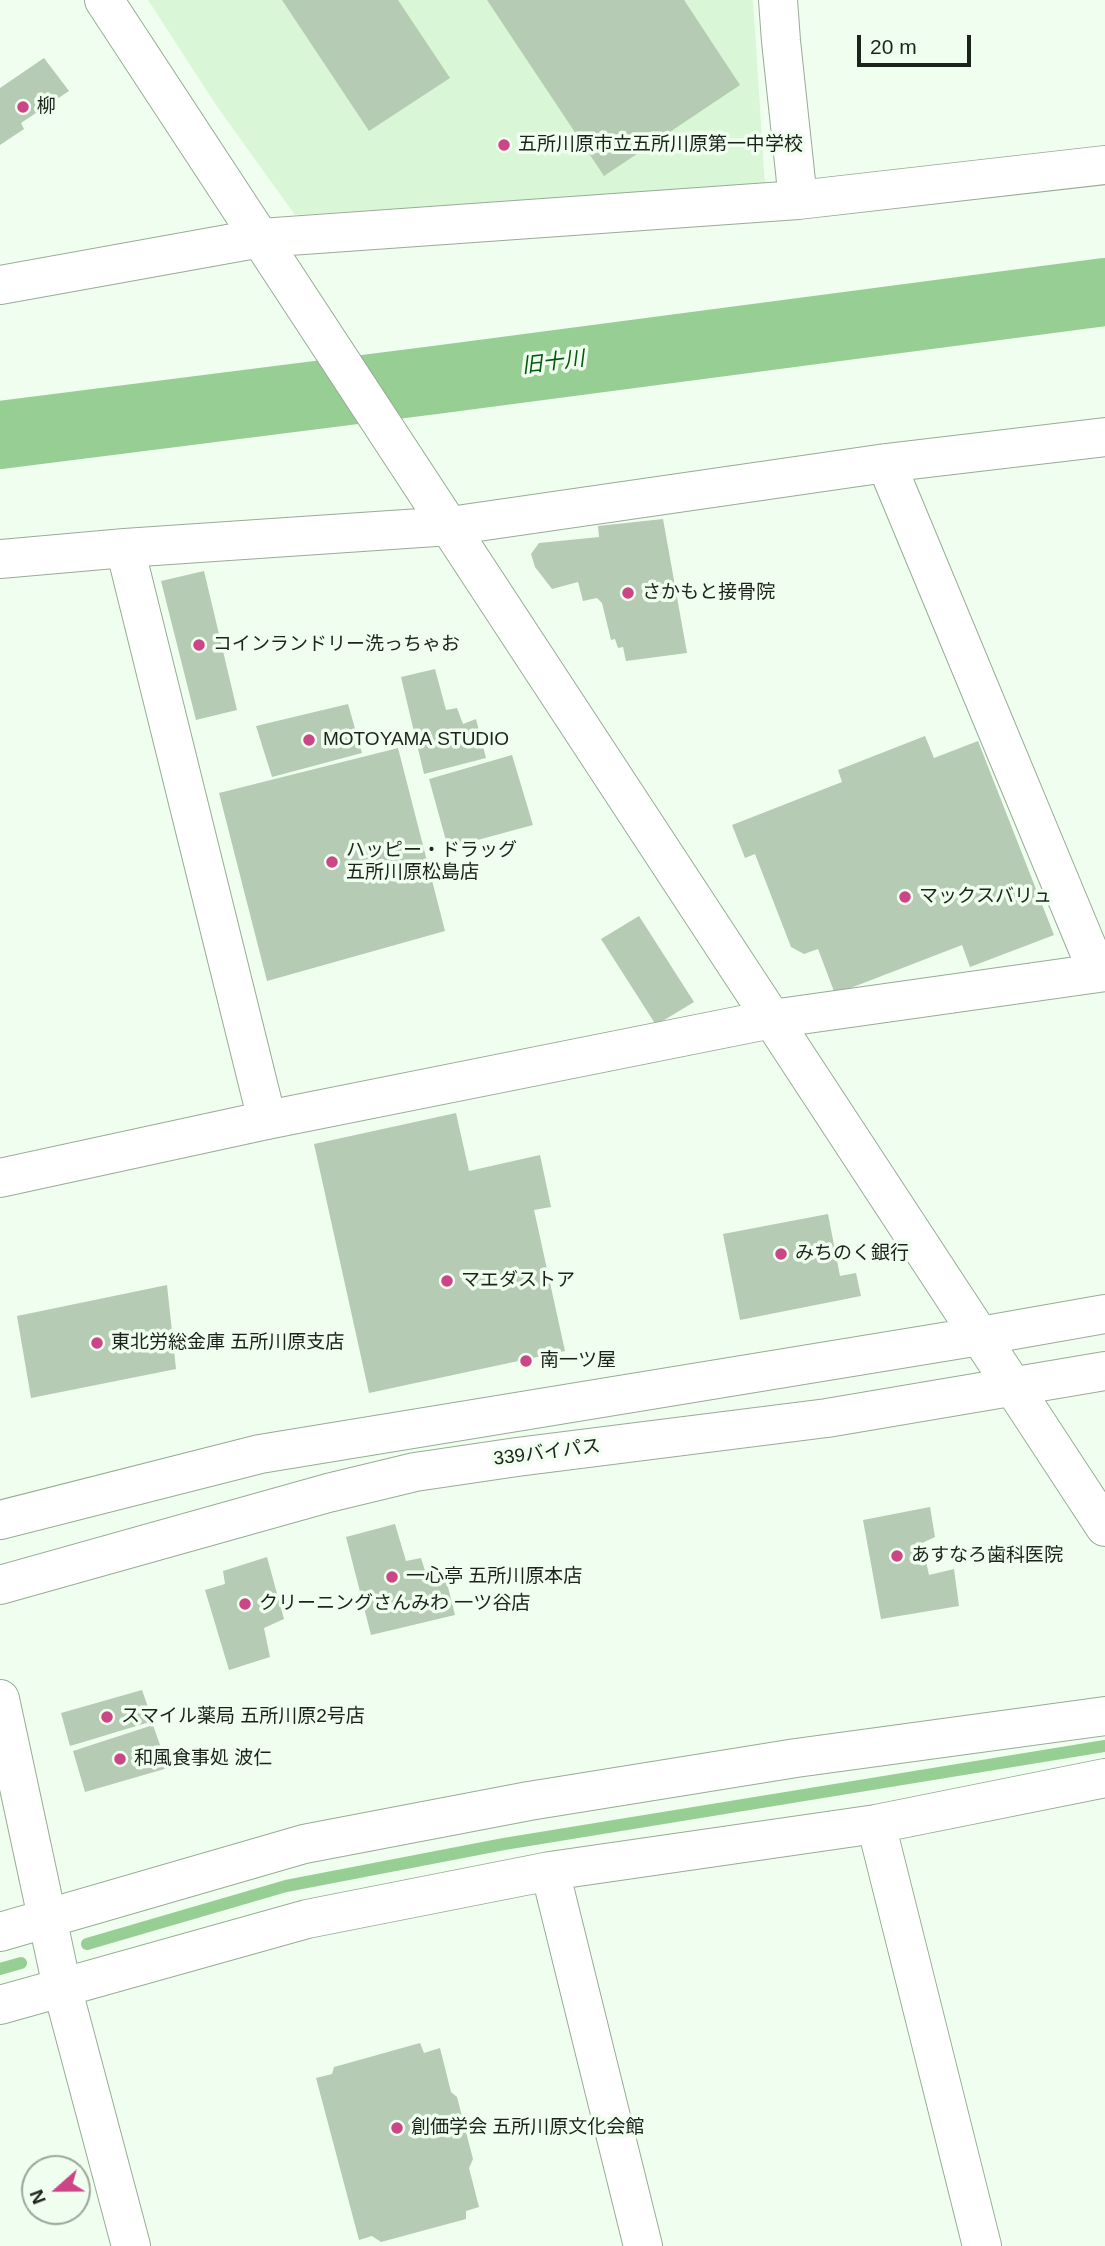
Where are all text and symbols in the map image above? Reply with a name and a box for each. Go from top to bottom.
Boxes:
scale bar [860,21,974,65]
text: 20 m [870,35,917,58]
place label: 柳 [37,96,56,118]
marker: 柳 [15,99,31,115]
place label: 五所川原市立五所川原第一中学校 [518,134,803,156]
marker: 五所川原市立五所川原第一中学校 [496,137,512,153]
water label: 旧十川 [520,347,586,379]
place label: さかもと接骨院 [642,582,775,604]
marker: さかもと接骨院 [620,585,636,601]
place label: コインランドリー洗っちゃお [213,634,460,656]
marker: コインランドリー洗っちゃお [191,637,207,653]
place label: MOTOYAMA STUDIO [323,729,509,751]
marker: MOTOYAMA STUDIO [301,732,317,748]
place label: ハッピー・ドラッグ 五所川原松島店 [346,840,517,884]
marker: ハッピー・ドラッグ 五所川原松島店 [324,854,340,870]
place label: マックスバリュ [919,886,1052,908]
marker: マックスバリュ [897,889,913,905]
place label: みちのく銀行 [795,1243,909,1265]
marker: みちのく銀行 [773,1246,789,1262]
place label: マエダストア [461,1270,575,1292]
marker: マエダストア [439,1273,455,1289]
place label: 東北労総金庫 五所川原支店 [111,1332,344,1354]
marker: 東北労総金庫 五所川原支店 [89,1335,105,1351]
place label: 南一ツ屋 [540,1350,616,1372]
marker: 南一ツ屋 [518,1353,534,1369]
street label: 339バイパス [492,1435,602,1471]
place label: あすなろ歯科医院 [911,1545,1063,1567]
marker: あすなろ歯科医院 [889,1548,905,1564]
place label: 一心亭 五所川原本店 [406,1566,582,1588]
marker: 一心亭 五所川原本店 [384,1569,400,1585]
place label: クリーニングさんみわ 一ツ谷店 [259,1593,530,1615]
marker: クリーニングさんみわ 一ツ谷店 [237,1596,253,1612]
place label: スマイル薬局 五所川原2号店 [121,1706,365,1728]
marker: スマイル薬局 五所川原2号店 [99,1709,115,1725]
place label: 和風食事処 波仁 [134,1748,272,1770]
marker: 和風食事処 波仁 [112,1751,128,1767]
place label: 創価学会 五所川原文化会館 [411,2117,644,2139]
marker: 創価学会 五所川原文化会館 [389,2120,405,2136]
north arrow [21,2155,91,2225]
text: N [26,2187,50,2207]

